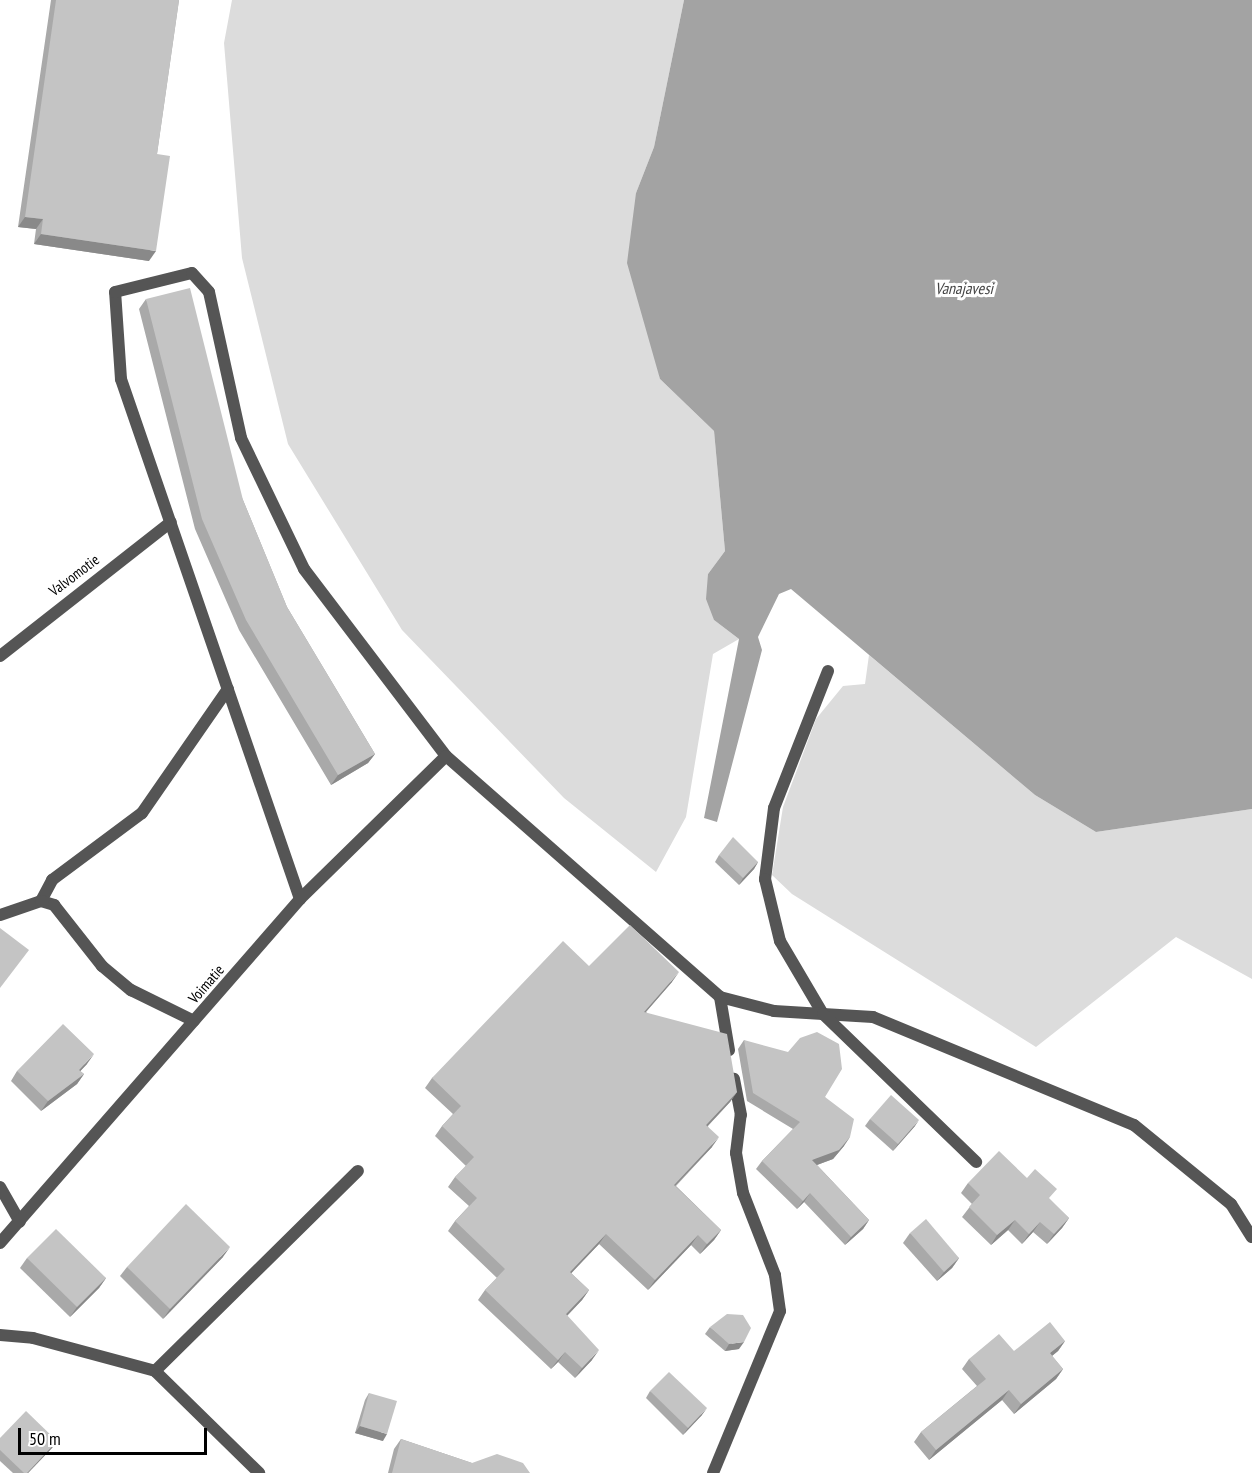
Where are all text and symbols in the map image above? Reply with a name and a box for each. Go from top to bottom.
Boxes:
water label: Vanajavesi [935,278,993,298]
street label: Valvomotie [45,550,103,600]
street label: Voimatie [184,961,228,1007]
scale bar [21,1416,210,1454]
text: 50 m [29,1427,61,1450]

